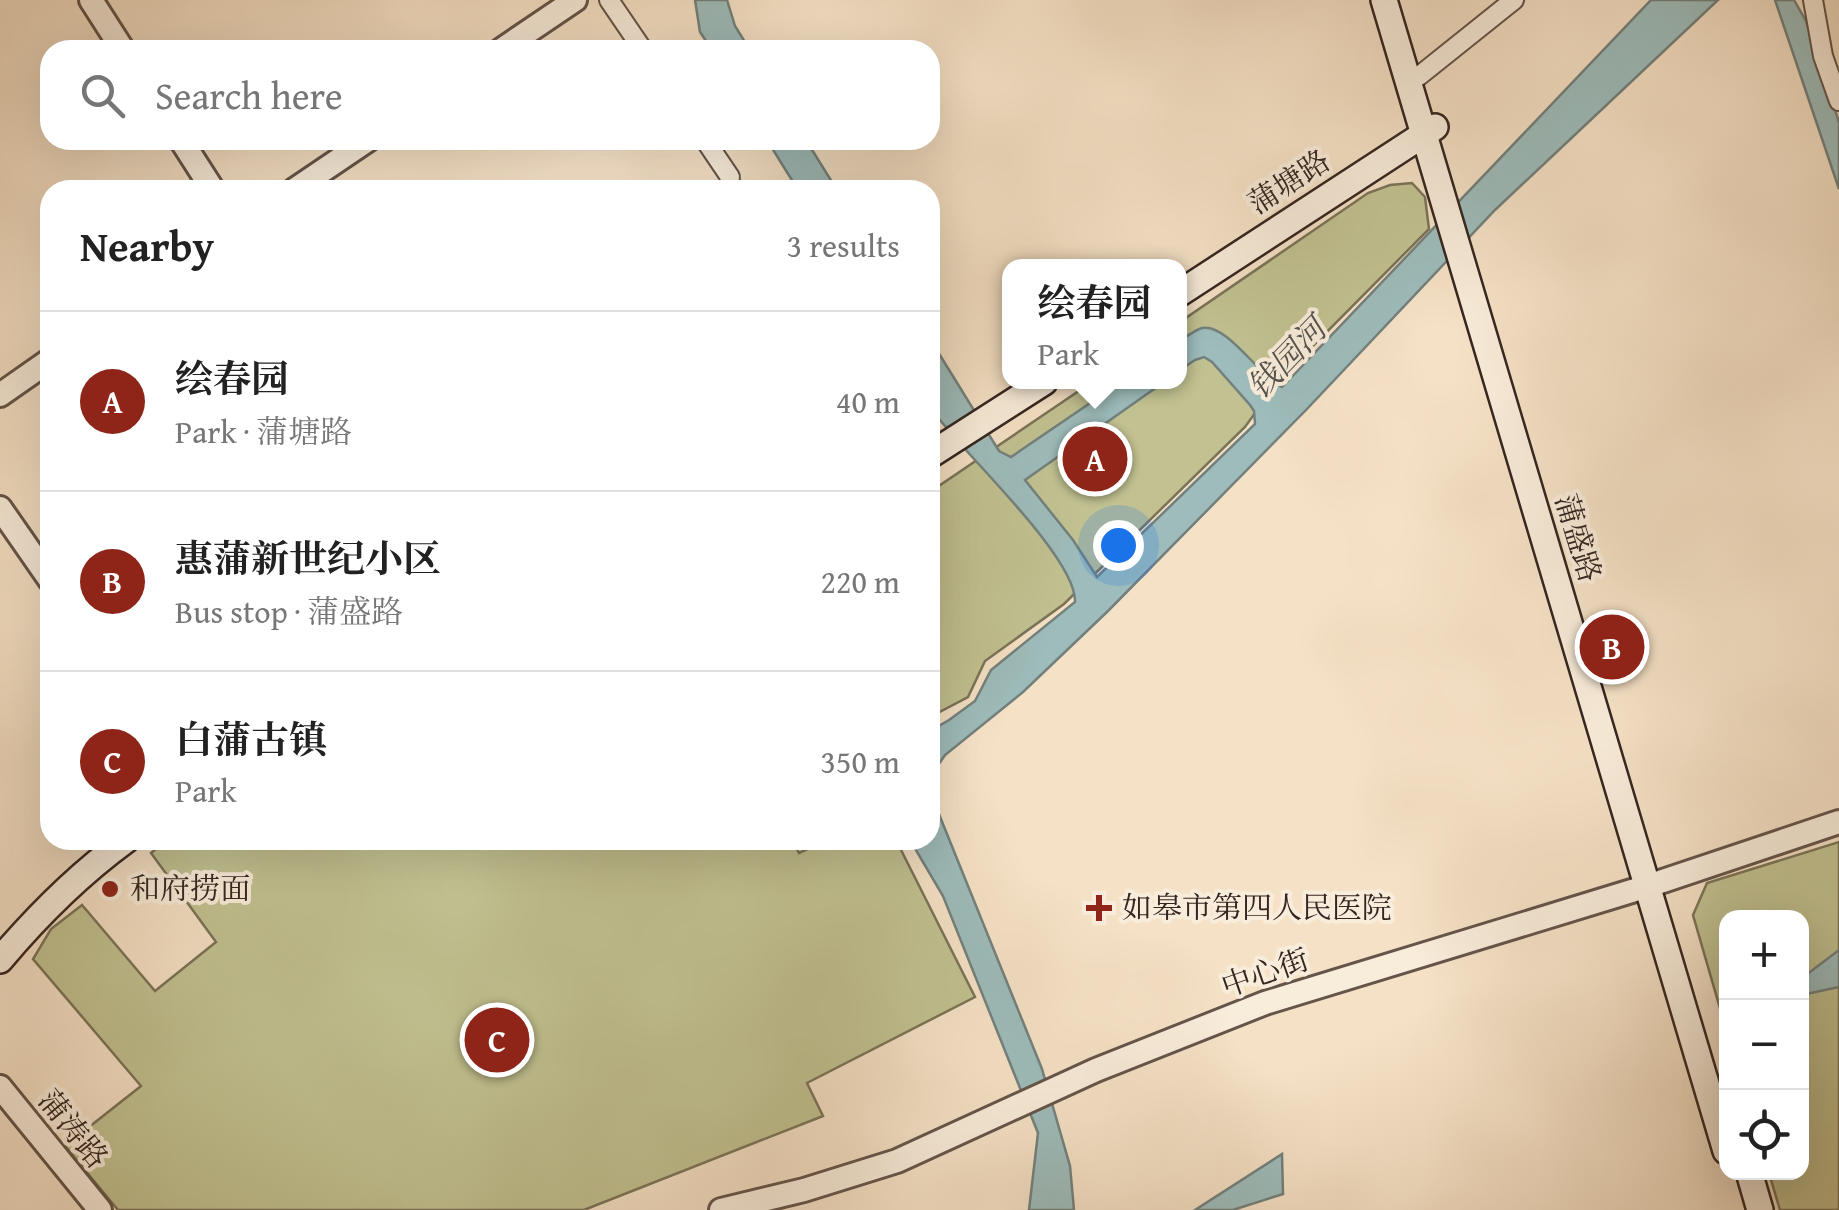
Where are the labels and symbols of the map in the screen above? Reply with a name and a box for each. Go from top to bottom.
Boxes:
street label: 蒲塘路 [1239,138,1338,224]
water label: 钱园河 [1236,303,1340,409]
pin: A [1062,422,1128,496]
street label: 蒲盛路 [1545,488,1613,587]
your location [1093,520,1144,571]
pin: B [1580,610,1644,684]
place label: 和府捞面 [130,866,250,910]
marker: 和府捞面 [99,878,121,900]
place label: 如皋市第四人民医院 [1122,885,1392,929]
marker: 如皋市第四人民医院 [1086,895,1112,921]
street label: 中心街 [1215,937,1314,1008]
pin: C [464,1002,530,1078]
street label: 蒲涛路 [28,1080,119,1177]

